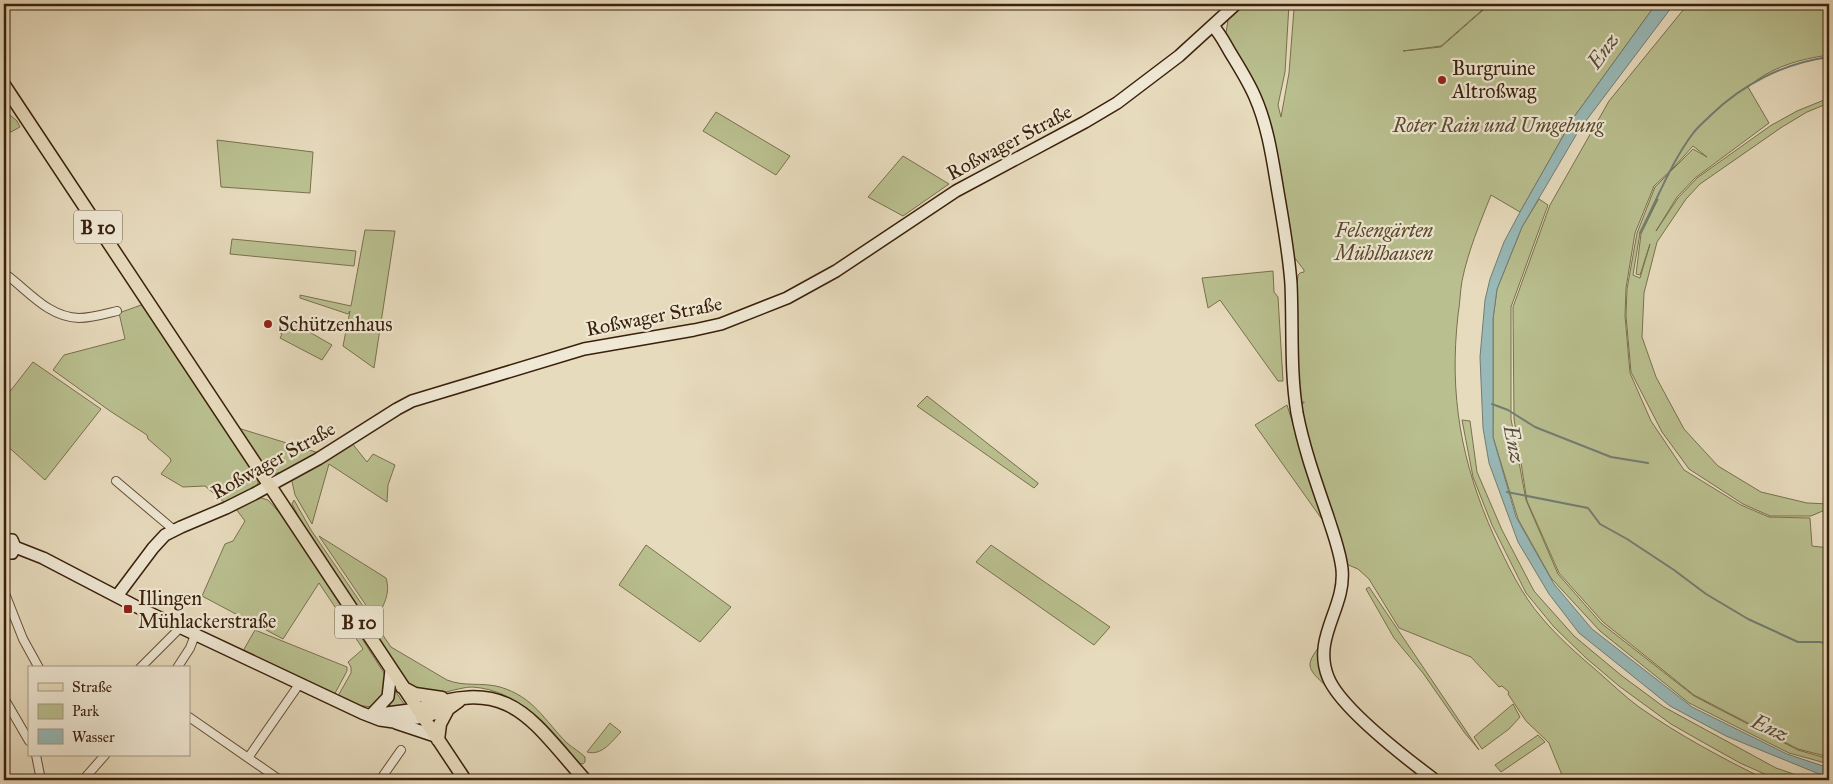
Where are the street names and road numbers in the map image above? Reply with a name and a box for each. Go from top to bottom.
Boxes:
street label: Roßwager Straße [942,99,1076,186]
road number: B 10 [74,210,122,243]
street label: Roßwager Straße [584,291,724,342]
street label: Roßwager Straße [207,416,340,505]
road number: B 10 [335,606,383,638]

